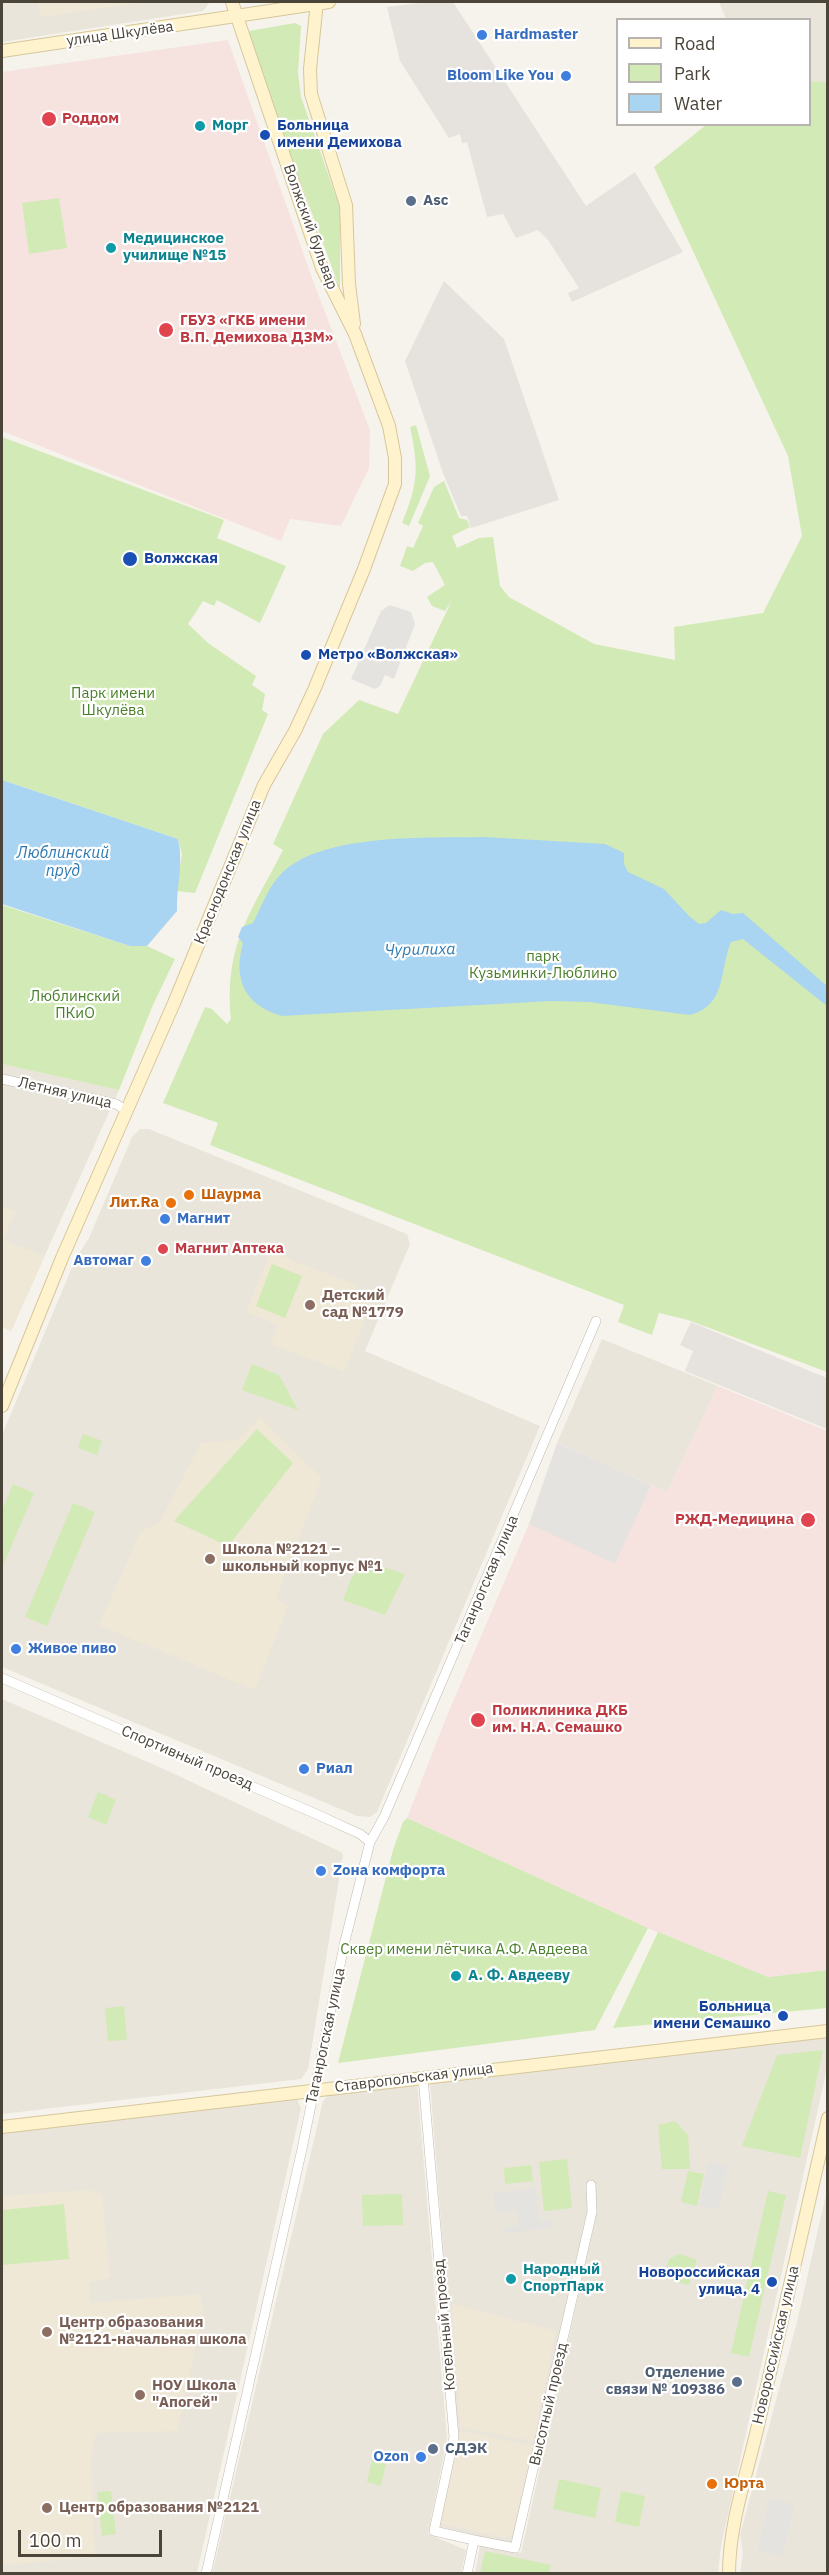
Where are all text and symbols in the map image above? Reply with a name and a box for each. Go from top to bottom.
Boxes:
street label: улица Шкулёва [65,18,175,50]
legend [616,18,811,126]
place label: Hardmaster [494,26,578,44]
marker: Hardmaster [475,28,489,42]
text: Road [674,32,715,55]
text: Park [674,62,710,85]
place label: Bloom Like You [447,67,554,85]
marker: Bloom Like You [559,69,573,83]
text: Water [674,92,722,115]
marker: Роддом [40,110,58,128]
place label: Роддом [62,110,119,128]
place label: Морг [212,117,249,135]
place label: Больница имени Демихова [277,117,402,152]
marker: Морг [193,119,207,133]
marker: Больница имени Демихова [258,128,272,142]
street label: Волжский бульвар [279,162,341,292]
place label: Asc [423,192,449,210]
marker: Asc [404,194,418,208]
place label: Медицинское училище №15 [123,230,226,265]
marker: Медицинское училище №15 [104,241,118,255]
place label: ГБУЗ «ГКБ имени В.П. Демихова ДЗМ» [180,312,333,347]
marker: ГБУЗ «ГКБ имени В.П. Демихова ДЗМ» [157,321,175,339]
marker: Волжская [121,550,139,568]
place label: Волжская [144,550,218,568]
place label: Метро «Волжская» [318,646,458,664]
marker: Метро «Волжская» [299,648,313,662]
park label: Парк имени Шкулёва [71,685,155,720]
street label: Краснодонская улица [191,797,265,947]
water label: Люблинский пруд [17,843,109,881]
water label: Чурилиха [384,940,456,960]
park label: парк Кузьминки-Люблино [469,948,617,983]
park label: Люблинский ПКиО [30,988,120,1023]
street label: Летняя улица [17,1074,113,1112]
place label: Шаурма [201,1186,261,1204]
marker: Шаурма [182,1188,196,1202]
place label: Лит.Ra [109,1194,159,1212]
marker: Лит.Ra [164,1196,178,1210]
place label: Магнит [177,1210,230,1228]
marker: Магнит [158,1212,172,1226]
place label: Магнит Аптека [175,1240,284,1258]
marker: Магнит Аптека [156,1242,170,1256]
place label: Автомаг [73,1252,134,1270]
marker: Автомаг [139,1254,153,1268]
place label: Детский сад №1779 [322,1287,404,1322]
marker: Детский сад №1779 [303,1298,317,1312]
place label: РЖД-Медицина [675,1511,794,1529]
marker: РЖД-Медицина [799,1511,817,1529]
street label: Таганрогская улица [452,1513,522,1647]
place label: Школа №2121 – школьный корпус №1 [222,1541,383,1576]
marker: Школа №2121 – школьный корпус №1 [203,1552,217,1566]
place label: Живое пиво [28,1640,117,1658]
marker: Живое пиво [9,1642,23,1656]
place label: Поликлиника ДКБ им. Н.А. Семашко [492,1702,628,1737]
marker: Поликлиника ДКБ им. Н.А. Семашко [469,1711,487,1729]
street label: Спортивный проезд [118,1722,256,1794]
place label: Риал [316,1760,353,1778]
marker: Риал [297,1762,311,1776]
place label: Zона комфорта [333,1862,445,1880]
marker: Zона комфорта [314,1864,328,1878]
park label: Сквер имени лётчика А.Ф. Авдеева [340,1941,588,1959]
street label: Таганрогская улица [303,1966,349,2106]
place label: А. Ф. Авдееву [468,1967,570,1985]
marker: А. Ф. Авдееву [449,1969,463,1983]
place label: Больница имени Семашко [653,1998,771,2033]
marker: Больница имени Семашко [776,2009,790,2023]
street label: Ставропольская улица [334,2059,494,2097]
street label: Котельный проезд [430,2259,460,2391]
place label: Народный СпортПарк [523,2261,604,2296]
place label: Новороссийская улица, 4 [638,2264,760,2299]
street label: Новороссийская улица [749,2264,803,2426]
marker: Народный СпортПарк [504,2272,518,2286]
marker: Новороссийская улица, 4 [765,2275,779,2289]
place label: Центр образования №2121-начальная школа [59,2314,247,2349]
marker: Центр образования №2121-начальная школа [40,2325,54,2339]
street label: Высотный проезд [526,2341,572,2467]
place label: Отделение связи № 109386 [606,2364,725,2399]
marker: Отделение связи № 109386 [730,2375,744,2389]
place label: НОУ Школа "Апогей" [152,2377,236,2412]
marker: НОУ Школа "Апогей" [133,2388,147,2402]
place label: СДЭК [445,2440,487,2458]
marker: СДЭК [426,2442,440,2456]
place label: Ozon [373,2448,409,2466]
marker: Ozon [414,2450,428,2464]
place label: Юрта [724,2475,764,2493]
marker: Юрта [705,2477,719,2491]
place label: Центр образования №2121 [59,2499,259,2517]
marker: Центр образования №2121 [40,2501,54,2515]
scale bar [21,2518,165,2556]
text: 100 m [29,2529,81,2552]

